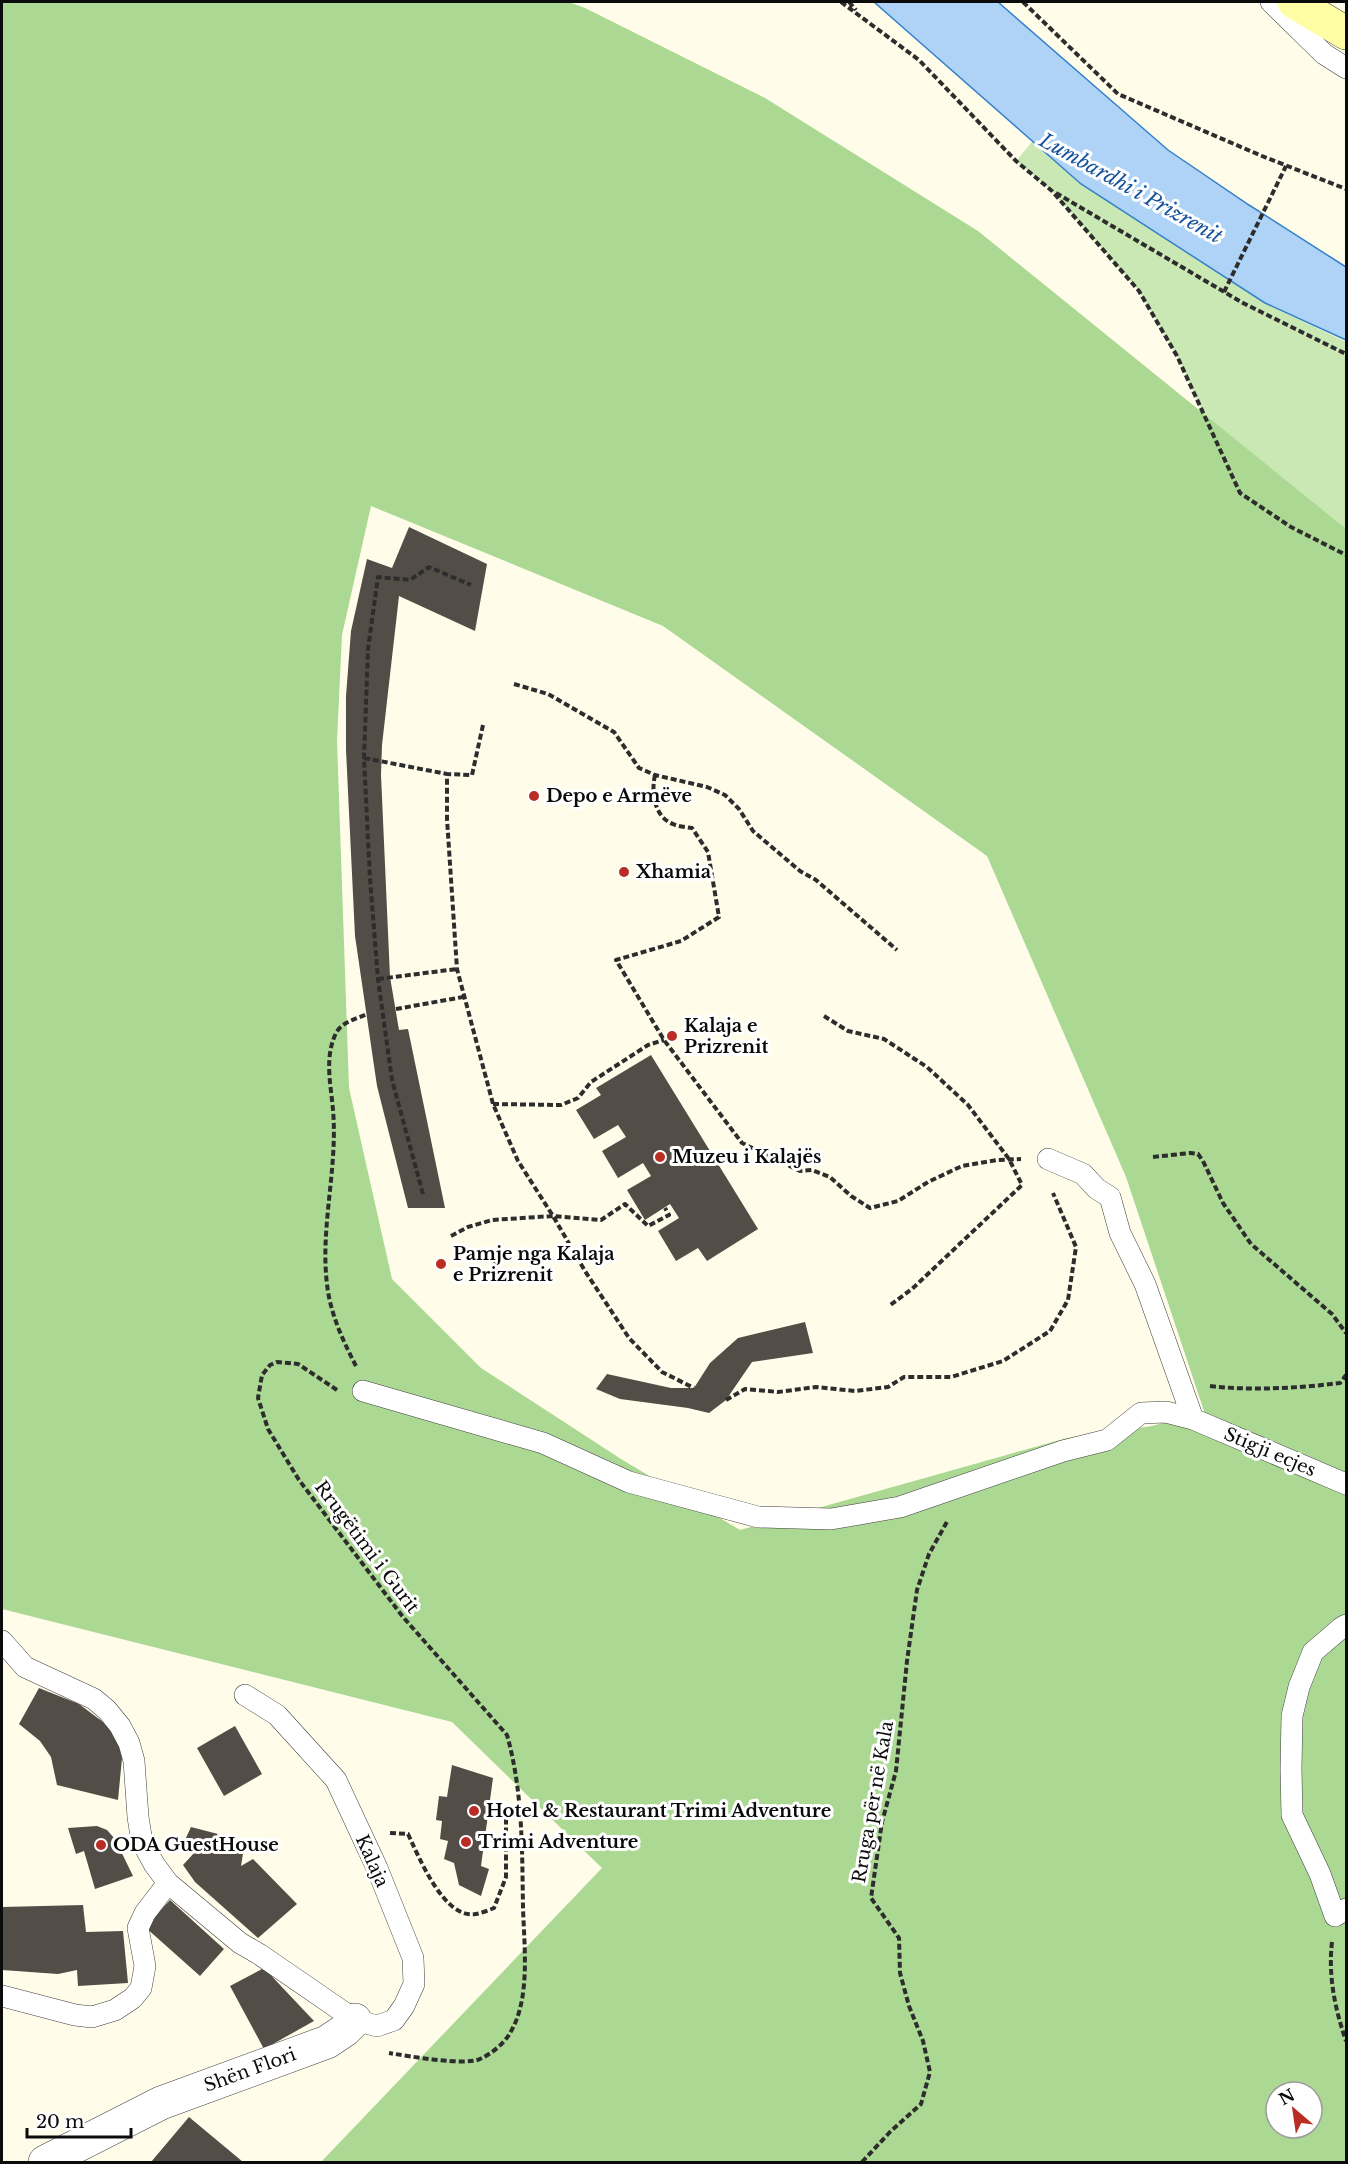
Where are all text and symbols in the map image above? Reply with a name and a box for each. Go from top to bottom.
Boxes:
water label: Lumbardhi i Prizrenit [1035,127,1227,249]
place label: Depo e Armëve [546,785,692,807]
marker: Depo e Armëve [527,789,541,803]
place label: Xhamia [635,861,712,883]
marker: Xhamia [617,865,631,879]
place label: Kalaja e Prizrenit [684,1015,769,1058]
marker: Kalaja e Prizrenit [665,1029,679,1043]
place label: Muzeu i Kalajës [672,1146,821,1168]
marker: Muzeu i Kalajës [653,1150,667,1164]
place label: Pamje nga Kalaja e Prizrenit [453,1243,615,1286]
marker: Pamje nga Kalaja e Prizrenit [434,1257,448,1271]
street label: Stigji ecjes [1221,1423,1319,1481]
street label: Rrugëtimi i Gurit [310,1477,424,1618]
street label: Rruga për në Kala [848,1719,898,1885]
place label: Hotel & Restaurant Trimi Adventure [486,1800,831,1822]
marker: Hotel & Restaurant Trimi Adventure [467,1804,481,1818]
street label: Kalaja [351,1831,393,1891]
place label: Trimi Adventure [478,1831,638,1853]
place label: ODA GuestHouse [113,1834,279,1856]
marker: Trimi Adventure [459,1835,473,1849]
marker: ODA GuestHouse [94,1838,108,1852]
street label: Shën Flori [201,2043,299,2097]
north arrow [1264,2080,1324,2140]
text: N [1275,2084,1298,2109]
scale bar [27,2101,130,2139]
text: 20 m [36,2111,84,2133]

